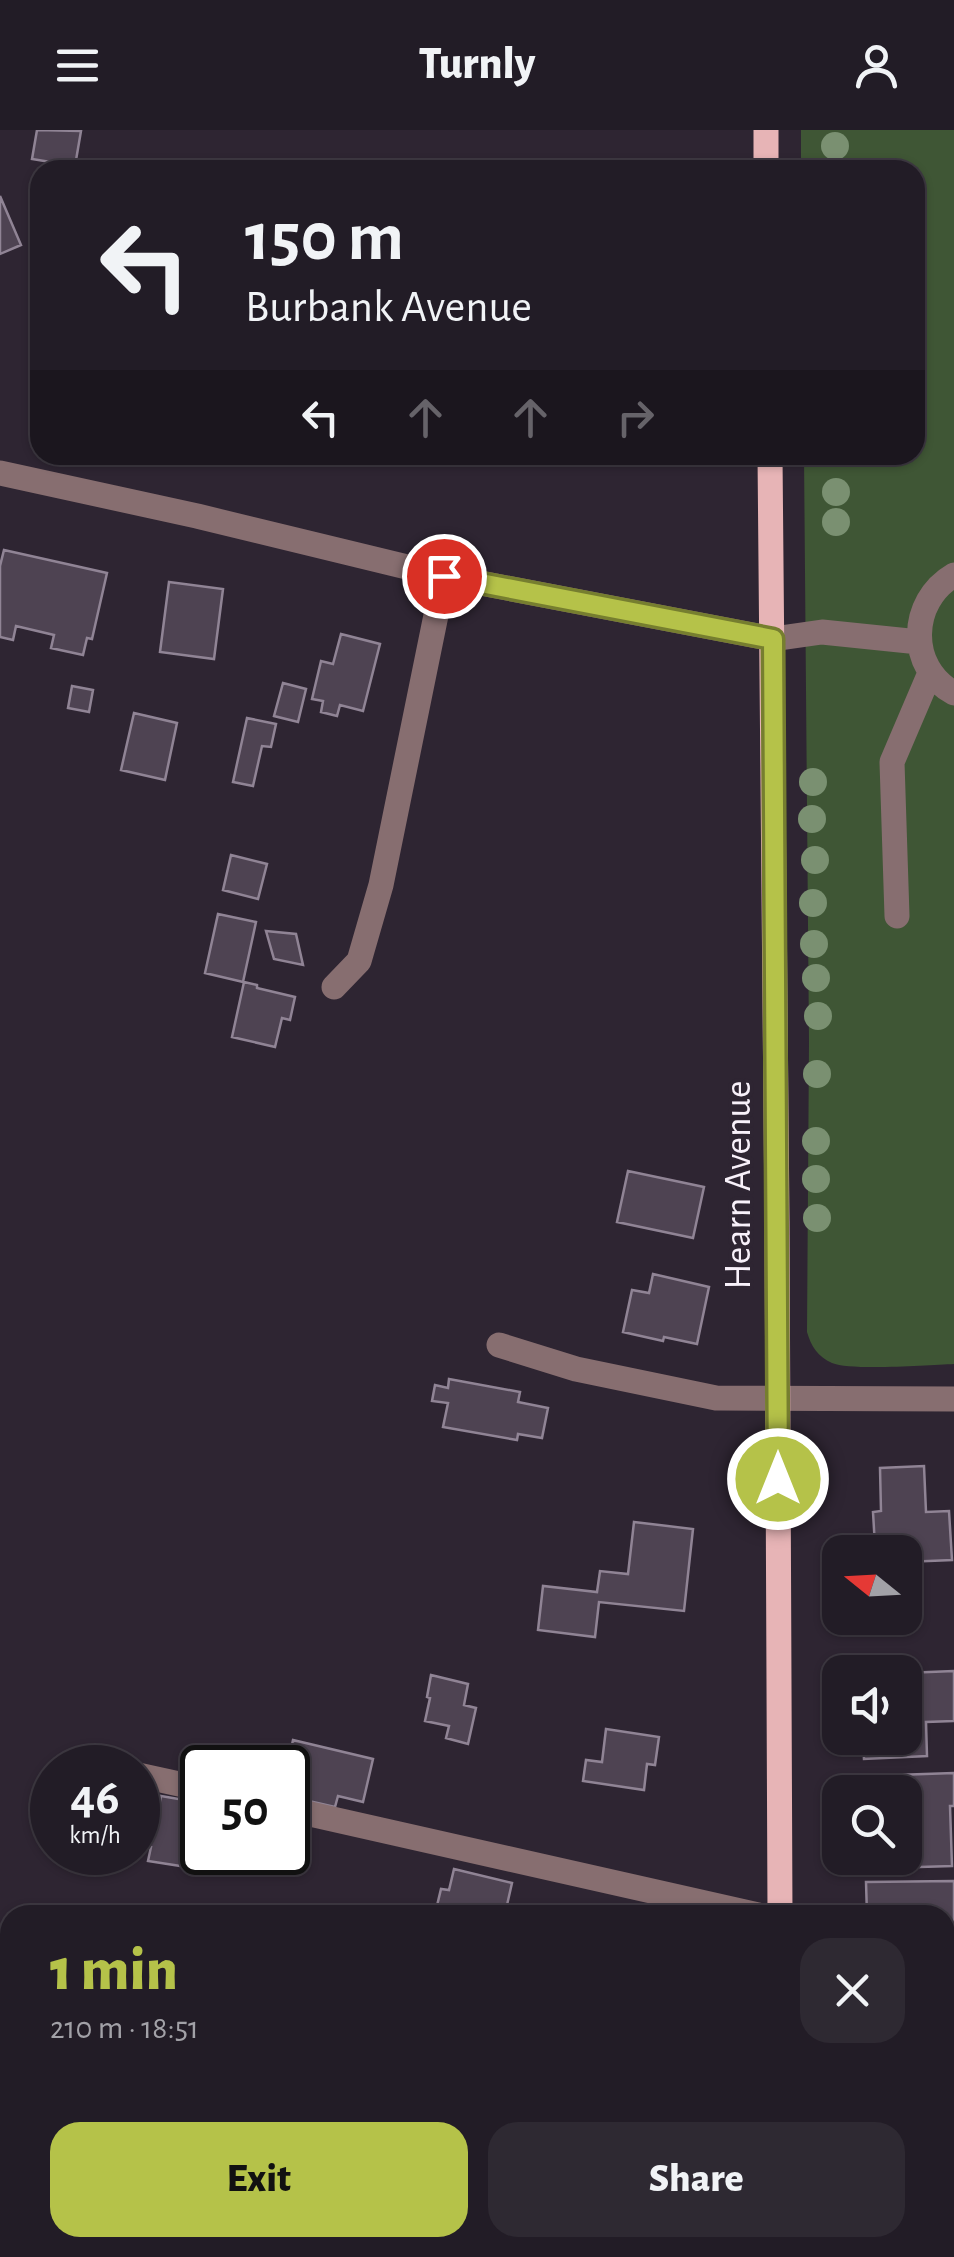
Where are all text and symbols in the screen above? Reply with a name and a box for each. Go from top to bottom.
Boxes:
icon: menu [50,38,105,93]
icon: person [849,38,904,93]
text: Turnly [419,42,535,87]
icon: left [80,200,210,330]
text: 150 m [245,203,404,273]
text: Burbank Avenue [245,285,532,330]
icon: left [293,390,348,445]
icon: ahead [398,390,453,445]
icon: ahead [503,390,558,445]
icon: right [608,390,663,445]
pin [402,534,487,619]
icon: arrive [417,549,472,604]
street label: Hearn Avenue [720,1081,758,1289]
position arrow [726,1427,830,1531]
north arrow [822,1535,922,1635]
map controls [822,1535,922,1875]
button: sound [822,1655,922,1755]
speed limit sign: 50 [180,1745,310,1875]
text: 46 [70,1773,120,1823]
button: search [822,1775,922,1875]
text: km/h [69,1823,121,1848]
button: close [800,1938,905,2043]
text: 1 min [50,1941,178,2001]
text: 210 m · 18:51 [50,2012,199,2044]
button: Exit [50,2122,468,2237]
button: Share [488,2122,905,2237]

